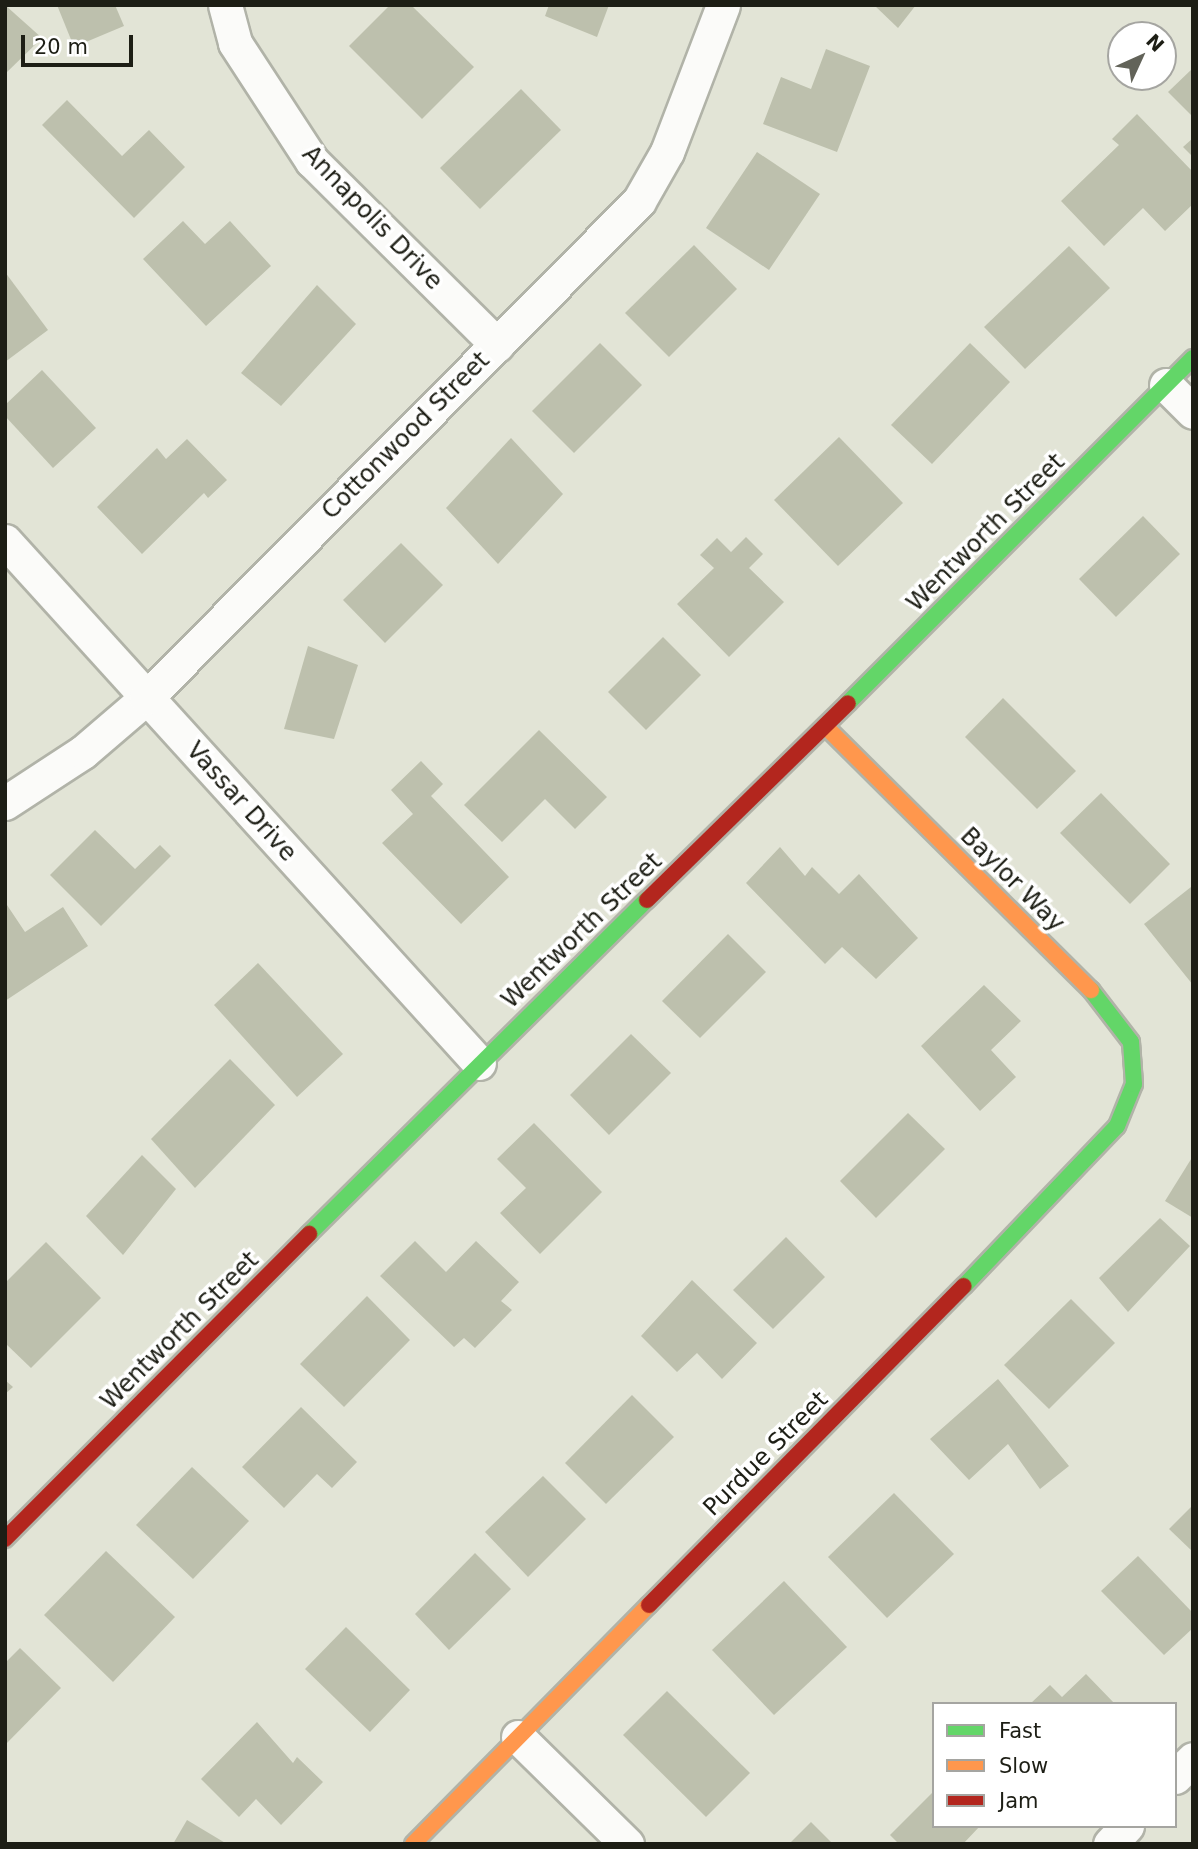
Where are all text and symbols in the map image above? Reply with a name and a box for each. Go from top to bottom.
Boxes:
scale bar [24,21,136,65]
north arrow [1107,21,1177,91]
text: N [1142,29,1169,56]
text: 20 m [34,35,88,59]
street label: Annapolis Drive [296,140,448,296]
street label: Cottonwood Street [316,346,496,526]
street label: Wentworth Street [901,448,1071,618]
street label: Vassar Drive [180,736,302,868]
street label: Baylor Way [954,822,1070,938]
street label: Wentworth Street [496,847,668,1015]
street label: Wentworth Street [95,1246,265,1416]
street label: Purdue Street [698,1386,834,1522]
legend [932,1702,1177,1828]
text: Fast [999,1719,1041,1743]
text: Slow [999,1754,1048,1778]
text: Jam [999,1789,1039,1813]

